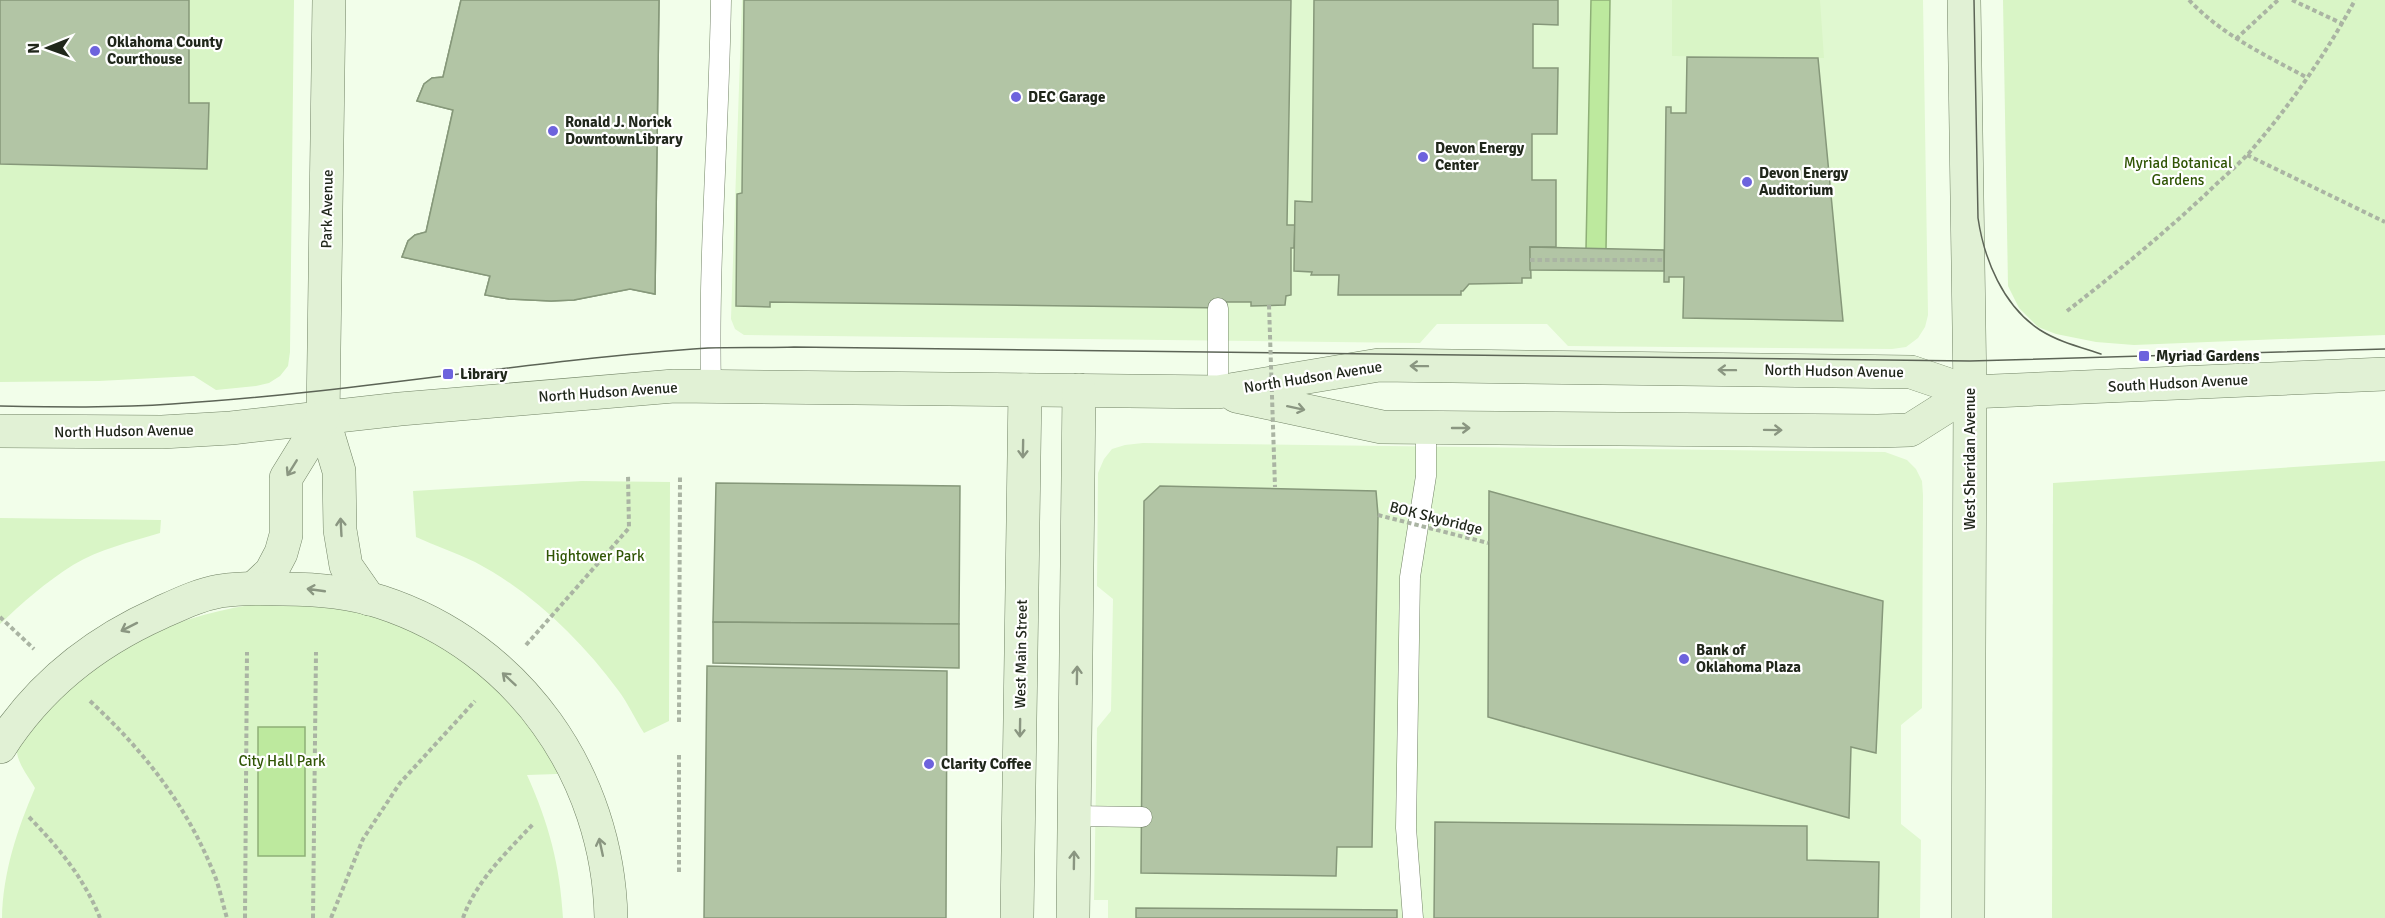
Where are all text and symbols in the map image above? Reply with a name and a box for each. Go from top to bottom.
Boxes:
north arrow [18,18,78,78]
place label: Oklahoma County Courthouse [107,33,223,68]
text: N [24,43,44,54]
marker: Oklahoma County Courthouse [88,44,102,58]
place label: DEC Garage [1028,88,1105,106]
marker: DEC Garage [1009,90,1023,104]
place label: Ronald J. Norick DowntownLibrary [565,113,683,148]
marker: Ronald J. Norick DowntownLibrary [546,124,560,138]
place label: Devon Energy Center [1435,139,1525,174]
marker: Devon Energy Center [1416,150,1430,164]
park label: Myriad Botanical Gardens [2124,154,2232,189]
place label: Devon Energy Auditorium [1759,164,1849,199]
street label: Park Avenue [317,169,337,249]
marker: Devon Energy Auditorium [1740,175,1754,189]
place label: Myriad Gardens [2156,347,2260,365]
marker: Myriad Gardens [2137,349,2151,363]
street label: North Hudson Avenue [1243,357,1383,397]
one-way arrow [1409,360,1429,372]
street label: North Hudson Avenue [1764,361,1904,381]
one-way arrow [1717,364,1737,376]
place label: Library [460,365,508,383]
marker: Library [441,367,455,381]
street label: South Hudson Avenue [2108,370,2248,396]
street label: North Hudson Avenue [538,378,678,406]
street label: West Sheridan Avenue [1961,388,1979,530]
one-way arrow [1286,403,1305,415]
street label: North Hudson Avenue [54,421,194,441]
one-way arrow [1451,422,1471,434]
one-way arrow [1763,424,1783,436]
one-way arrow [1018,438,1029,458]
one-way arrow [286,459,298,476]
street label: BOK Skybridge [1388,498,1484,538]
one-way arrow [335,517,346,537]
park label: Hightower Park [546,547,645,565]
one-way arrow [307,585,326,596]
street label: West Main Street [1011,599,1031,709]
one-way arrow [120,622,138,634]
place label: Bank of Oklahoma Plaza [1696,641,1801,676]
marker: Bank of Oklahoma Plaza [1677,652,1691,666]
one-way arrow [1071,665,1082,685]
one-way arrow [501,672,516,686]
one-way arrow [1014,717,1026,737]
park label: City Hall Park [238,752,326,770]
place label: Clarity Coffee [941,755,1031,773]
marker: Clarity Coffee [922,757,936,771]
one-way arrow [594,838,606,857]
one-way arrow [1068,850,1080,870]

